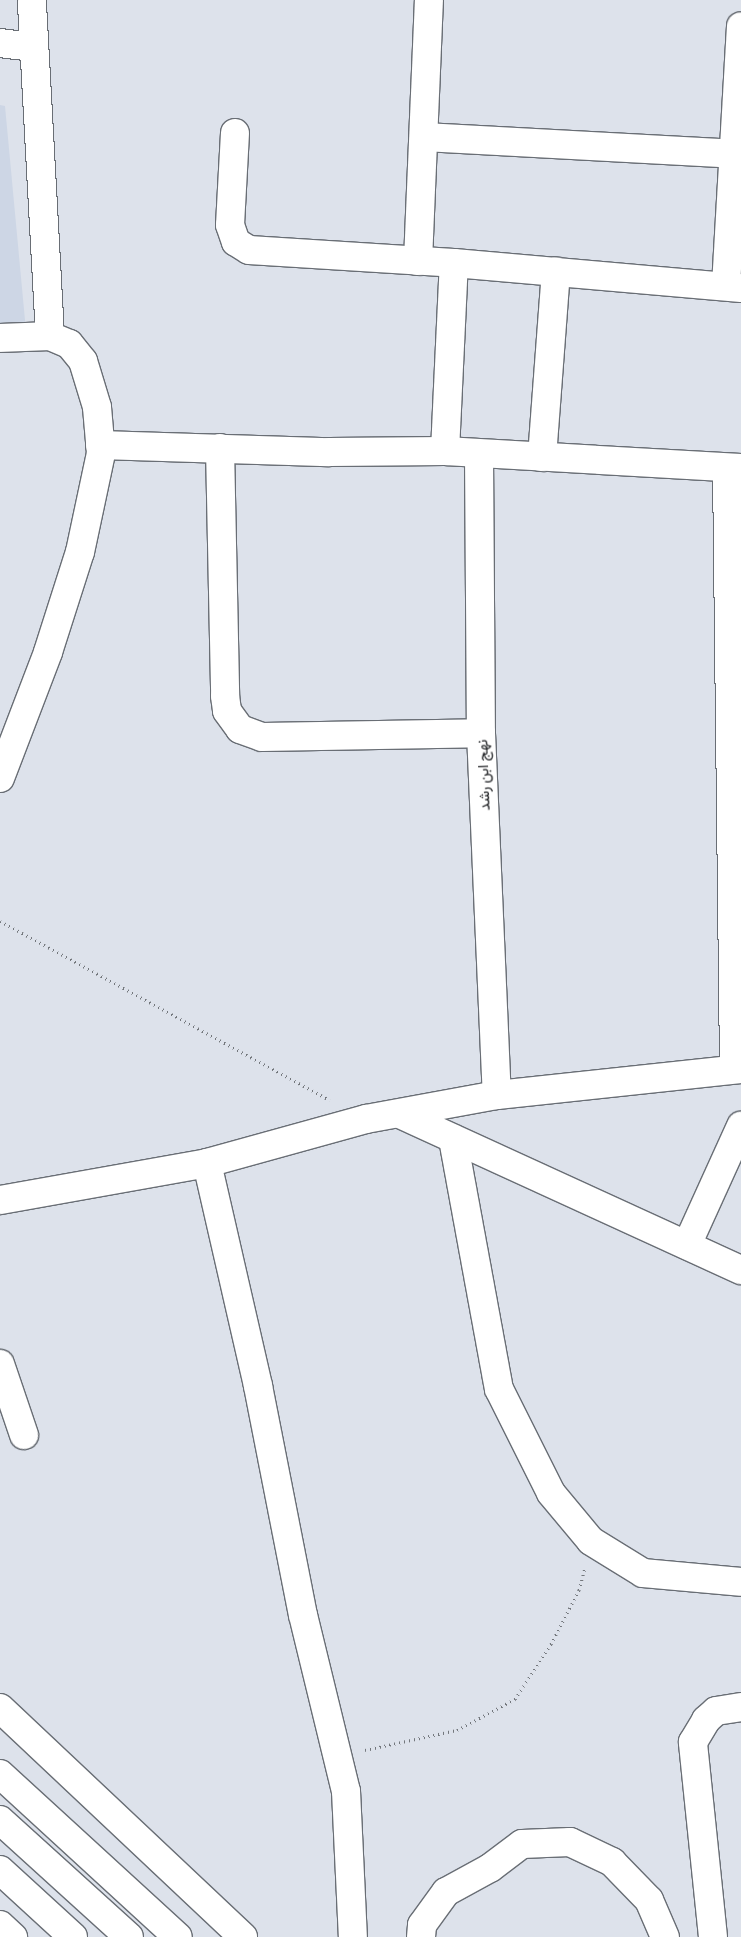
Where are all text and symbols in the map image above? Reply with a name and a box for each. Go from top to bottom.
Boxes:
street label: نهج ابن رشد [473,739,493,811]

